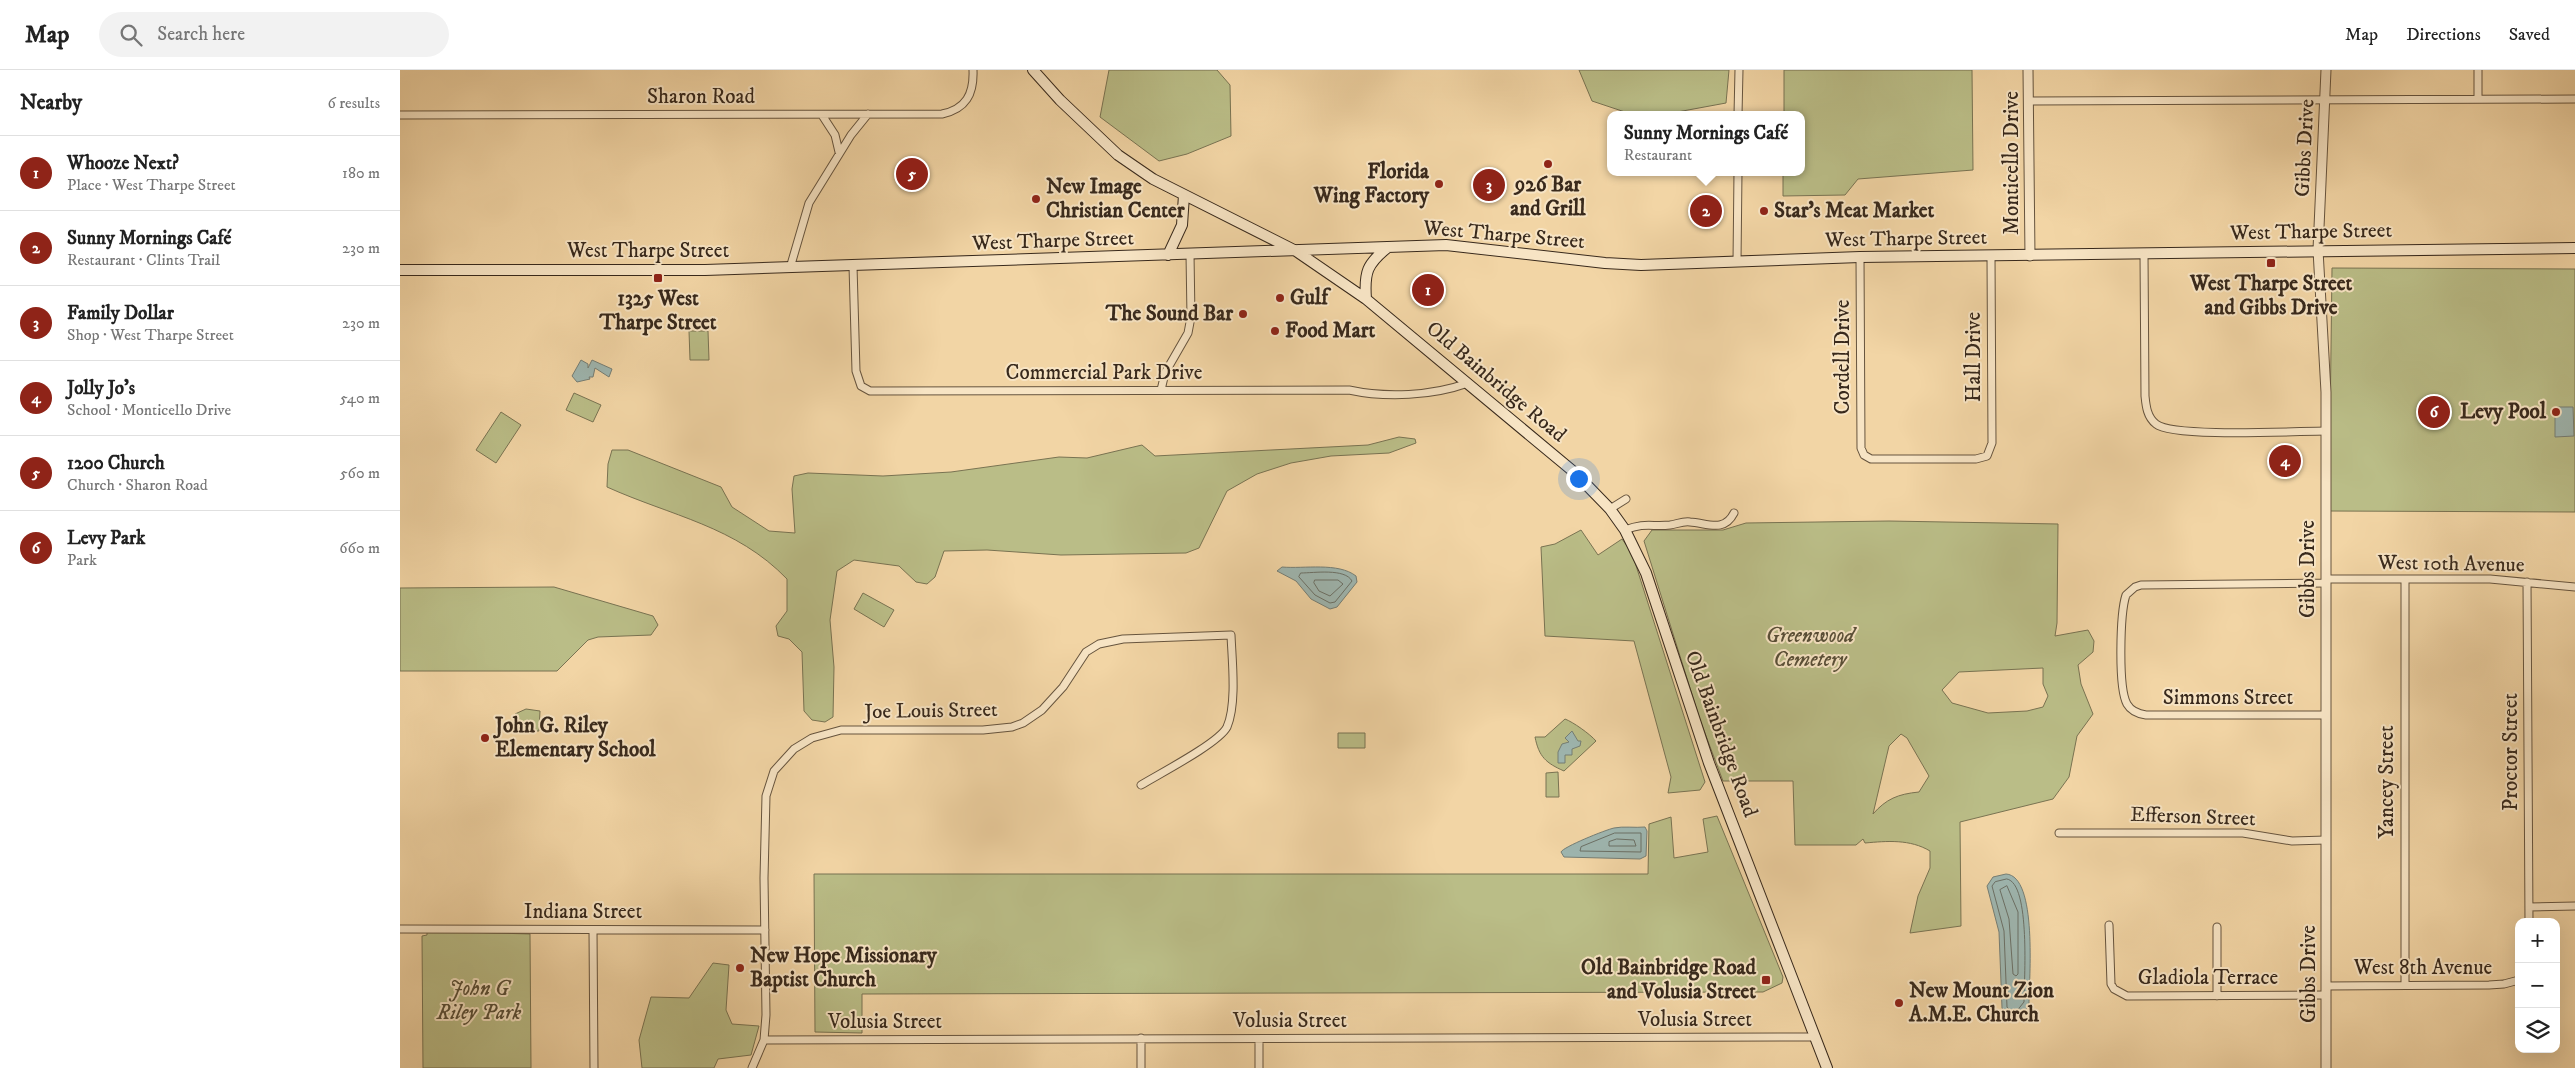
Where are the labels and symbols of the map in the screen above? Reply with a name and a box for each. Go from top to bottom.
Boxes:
street label: Sharon Road [647,84,755,110]
street label: Monticello Drive [1999,91,2025,235]
street label: Gibbs Drive [2289,98,2321,198]
pin: 5 [896,155,928,193]
marker: 926 Bar and Grill [1542,158,1554,170]
place label: Florida Wing Factory [1313,159,1430,209]
pin: 3 [1473,166,1505,204]
place label: 926 Bar and Grill [1510,172,1586,222]
place label: New Image Christian Center [1046,174,1186,224]
marker: Florida Wing Factory [1433,178,1445,190]
pin: 2 [1690,192,1722,230]
marker: New Image Christian Center [1030,193,1042,205]
place label: Star's Meat Market [1774,198,1935,224]
marker: Star's Meat Market [1758,205,1770,217]
street label: West Tharpe Street [1421,215,1586,255]
street label: West Tharpe Street [2229,218,2393,246]
street label: West Tharpe Street [970,225,1135,257]
street label: West Tharpe Street [1824,225,1988,253]
street label: West Tharpe Street [566,238,729,264]
marker: West Tharpe Street and Gibbs Drive [2265,257,2277,269]
pin: 1 [1412,271,1444,309]
place label: West Tharpe Street and Gibbs Drive [2189,271,2352,321]
marker: 1325 West Tharpe Street [652,272,664,284]
place label: Gulf [1290,285,1331,311]
place label: 1325 West Tharpe Street [598,286,717,336]
marker: Gulf [1274,292,1286,304]
street label: Cordell Drive [1830,299,1856,414]
place label: The Sound Bar [1105,301,1234,327]
marker: The Sound Bar [1237,308,1249,320]
street label: Hall Drive [1961,311,1987,402]
street label: Old Bainbridge Road [1421,316,1572,449]
place label: Food Mart [1285,318,1376,344]
marker: Food Mart [1269,325,1281,337]
street label: Commercial Park Drive [1006,360,1203,386]
pin: 6 [2418,393,2450,431]
place label: Levy Pool [2460,399,2547,425]
marker: Levy Pool [2550,406,2562,418]
pin: 4 [2269,442,2301,480]
your location [1566,466,1592,492]
street label: Gibbs Drive [2295,520,2321,618]
street label: West 10th Avenue [2376,550,2525,578]
park label: Greenwood Cemetery [1766,623,1857,673]
street label: Old Bainbridge Road [1679,647,1763,821]
street label: Simmons Street [2163,685,2293,711]
street label: Proctor Street [2498,693,2524,811]
street label: Joe Louis Street [862,697,998,725]
place label: John G. Riley Elementary School [493,713,656,763]
street label: Yancey Street [2374,725,2400,839]
marker: John G. Riley Elementary School [479,732,491,744]
street label: Efferson Street [2130,802,2256,832]
street label: Indiana Street [524,899,642,925]
street label: Gibbs Drive [2296,925,2322,1023]
place label: New Hope Missionary Baptist Church [750,943,938,993]
place label: Old Bainbridge Road and Volusia Street [1581,955,1757,1005]
street label: West 8th Avenue [2353,955,2493,981]
marker: New Hope Missionary Baptist Church [734,962,746,974]
street label: Gladiola Terrace [2138,965,2279,991]
marker: Old Bainbridge Road and Volusia Street [1760,974,1772,986]
park label: John G Riley Park [436,976,521,1026]
place label: New Mount Zion A.M.E. Church [1908,978,2055,1028]
marker: New Mount Zion A.M.E. Church [1893,997,1905,1009]
street label: Volusia Street [1637,1007,1752,1033]
street label: Volusia Street [1232,1008,1347,1034]
street label: Volusia Street [827,1009,942,1035]

